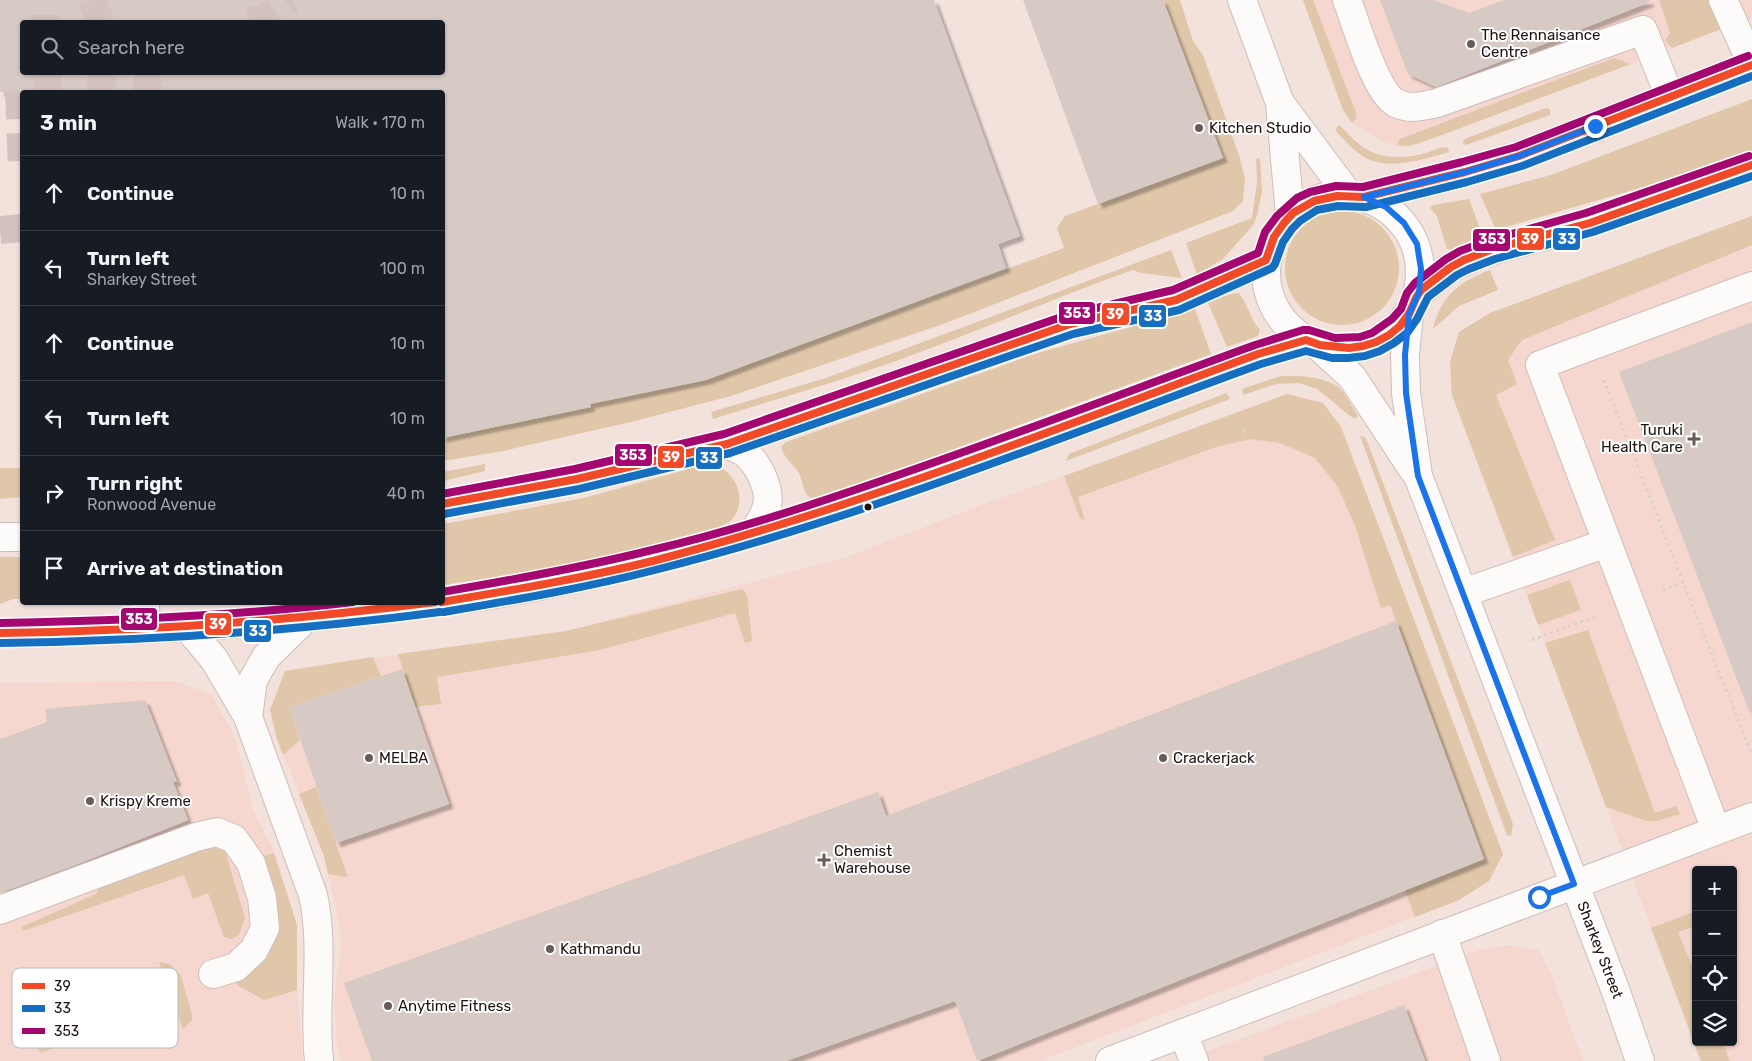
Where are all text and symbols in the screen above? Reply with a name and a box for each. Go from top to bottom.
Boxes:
search box [20,20,445,75]
place label: The Rennaisance Centre [1481,26,1601,61]
icon: search [38,34,66,62]
text: Search here [78,36,185,59]
marker: The Rennaisance Centre [1465,38,1477,50]
text: 3 min [40,110,97,135]
text: Walk · 170 m [335,113,425,132]
route end [1584,115,1607,138]
place label: Kitchen Studio [1209,119,1311,137]
marker: Kitchen Studio [1193,122,1205,134]
icon: ahead [40,179,68,207]
text: Continue [87,182,174,205]
text: 10 m [390,184,425,203]
line badge: 39 [1516,227,1545,251]
line badge: 33 [1552,227,1581,251]
line badge: 353 [1472,228,1511,252]
text: 353 [1478,231,1506,248]
text: 39 [1521,231,1539,248]
text: 33 [1558,231,1576,248]
text: Turn left [87,247,169,270]
icon: left [40,254,68,282]
text: 100 m [380,259,425,278]
text: Sharkey Street [87,270,197,289]
line badge: 353 [1058,301,1096,325]
line badge: 39 [1101,302,1130,326]
line badge: 33 [1138,304,1167,328]
text: 353 [1063,305,1091,322]
text: 39 [1106,306,1124,323]
text: 33 [1144,308,1162,325]
icon: ahead [40,329,68,357]
text: Continue [87,332,174,355]
text: 10 m [390,334,425,353]
icon: left [40,404,68,432]
text: Turn left [87,407,169,430]
text: 10 m [390,409,425,428]
place label: Turuki Health Care [1601,421,1683,456]
marker: Turuki Health Care [1687,432,1701,446]
line badge: 353 [614,443,653,467]
line badge: 39 [657,445,685,469]
line badge: 33 [695,446,723,470]
text: 353 [619,447,647,464]
text: 39 [662,449,680,466]
text: 33 [700,450,718,467]
text: Turn right [87,472,182,495]
icon: right [40,479,68,507]
text: 40 m [387,484,425,503]
text: Ronwood Avenue [87,495,216,514]
unlabelled marker [863,502,873,512]
icon: arrive [40,554,68,582]
text: Arrive at destination [87,557,283,580]
line badge: 353 [120,607,158,631]
text: 353 [125,611,153,628]
line badge: 39 [204,612,232,636]
text: 39 [209,616,227,633]
line badge: 33 [243,619,272,643]
text: 33 [249,623,267,640]
place label: MELBA [379,749,428,767]
place label: Crackerjack [1173,749,1255,767]
marker: MELBA [363,752,375,764]
marker: Crackerjack [1157,752,1169,764]
place label: Krispy Kreme [100,792,191,810]
marker: Krispy Kreme [84,795,96,807]
place label: Chemist Warehouse [834,842,911,877]
marker: Chemist Warehouse [818,854,830,866]
map controls [1692,866,1737,1046]
button: + [1692,866,1737,911]
route start [1528,886,1551,909]
street label: Sharkey Street [1573,899,1627,1001]
button: − [1692,911,1737,956]
place label: Kathmandu [560,940,641,958]
marker: Kathmandu [544,943,556,955]
button: locate [1692,956,1737,1001]
legend [12,968,178,1048]
text: 39 [54,978,71,995]
place label: Anytime Fitness [398,997,511,1015]
text: 33 [54,1000,71,1017]
marker: Anytime Fitness [382,1000,394,1012]
button: layers [1692,1001,1737,1046]
text: 353 [54,1023,79,1040]

